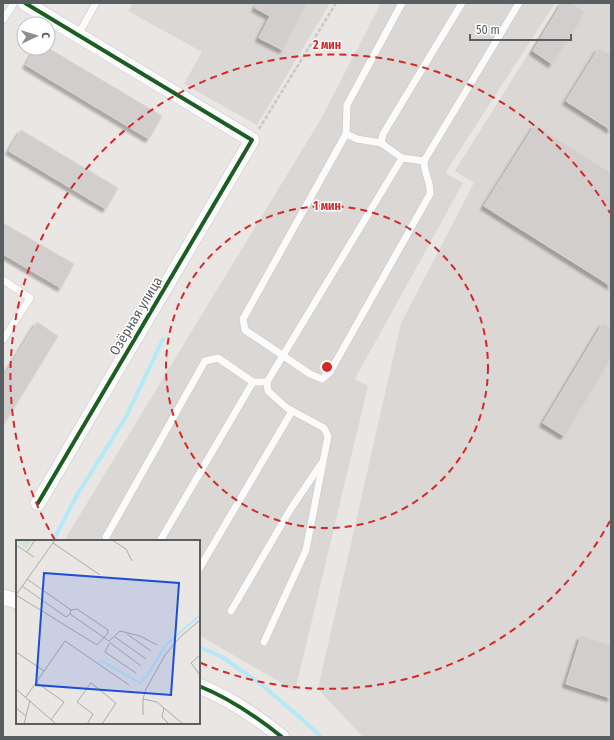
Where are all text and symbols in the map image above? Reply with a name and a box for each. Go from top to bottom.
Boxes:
north arrow [16,16,56,56]
scale bar [470,16,571,42]
text: 50 m [476,23,500,37]
text: С [39,32,52,39]
text: 2 мин [312,38,341,52]
text: 1 мин [313,199,341,213]
street label: Озёрная улица [106,273,166,358]
centre of rings [320,360,334,374]
inset map [16,540,200,724]

